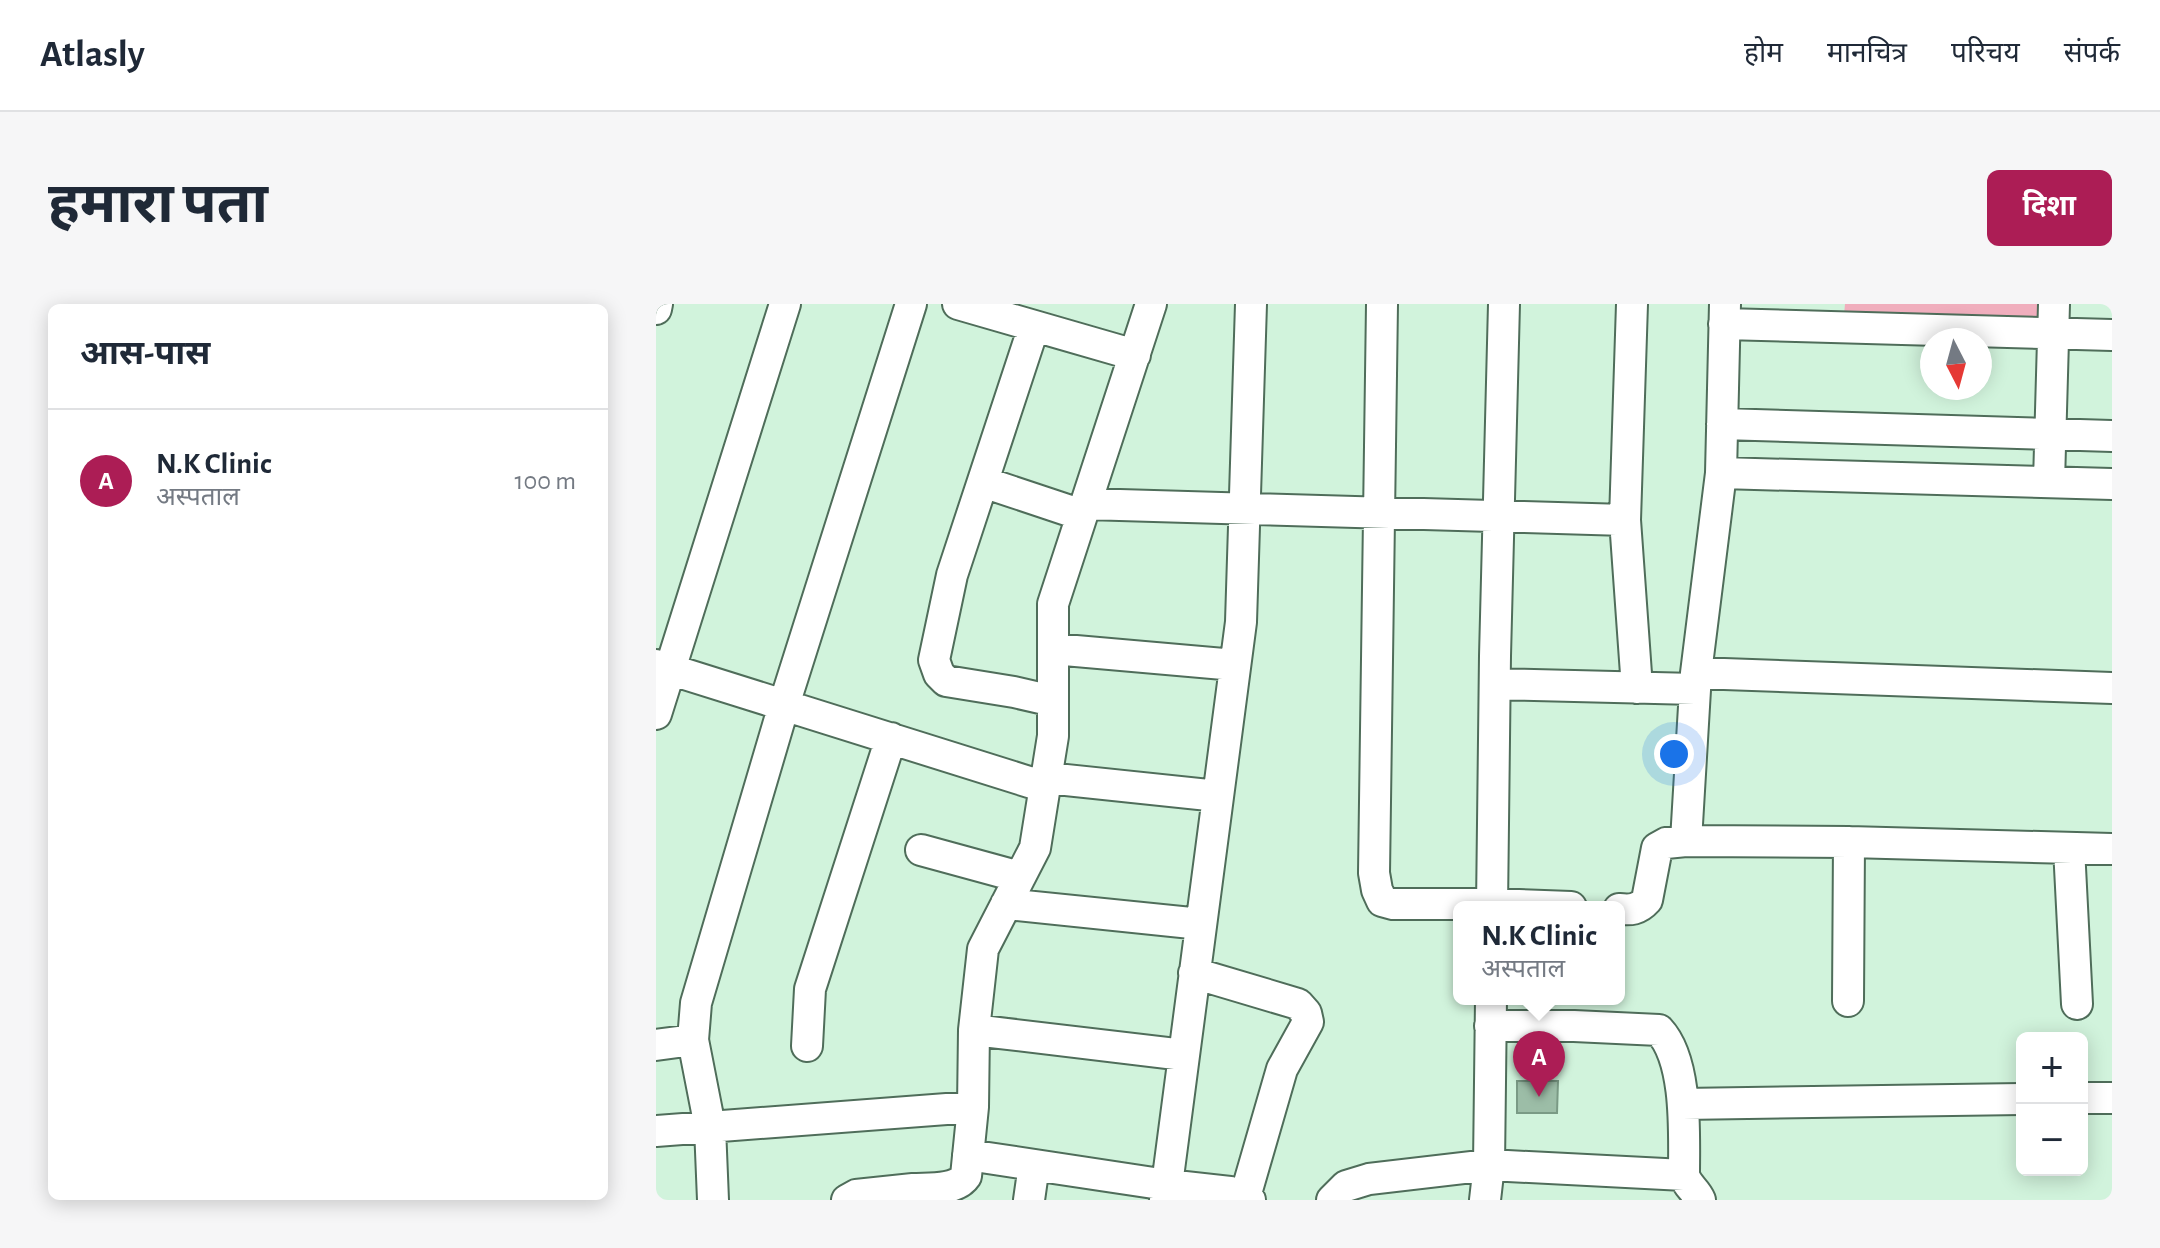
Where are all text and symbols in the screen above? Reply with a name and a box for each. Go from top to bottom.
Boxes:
text: Atlasly [40,36,145,74]
text: होम [1744,40,1783,68]
text: मानचित्र [1827,40,1907,68]
text: परिचय [1951,40,2020,68]
text: संपर्क [2064,40,2120,68]
button: दिशा [1987,170,2112,246]
text: हमारा पता [48,177,268,233]
north arrow [1920,328,1992,400]
text: आस-पास [80,337,210,371]
text: N.K Clinic [156,449,271,479]
text: A [98,468,114,494]
text: 100 m [515,468,576,494]
text: अस्पताल [156,484,240,510]
your location [1654,734,1694,774]
popup [1453,901,1625,1005]
text: N.K Clinic [1481,921,1597,951]
text: अस्पताल [1481,956,1565,982]
pin: A [1513,1031,1565,1097]
map controls [2016,1032,2088,1176]
button: + [2016,1032,2088,1104]
button: − [2016,1104,2088,1176]

